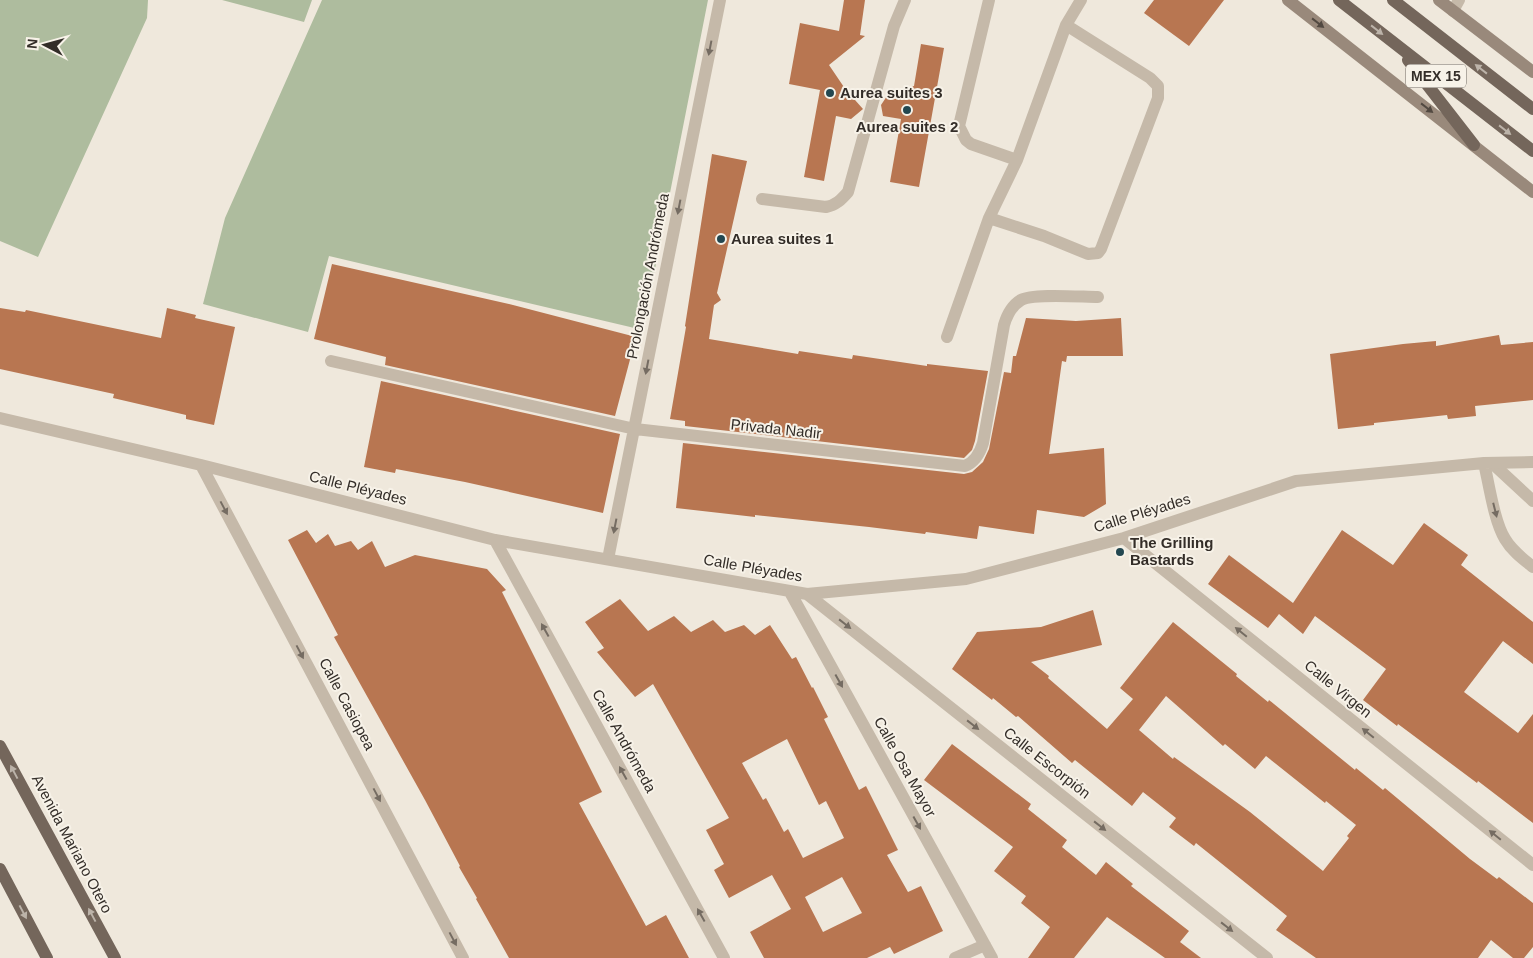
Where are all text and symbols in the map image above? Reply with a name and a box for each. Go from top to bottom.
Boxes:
one-way arrow [1311,18,1325,28]
north arrow [20,20,70,70]
one-way arrow [1370,25,1384,35]
text: N [24,38,41,50]
one-way arrow [706,40,714,56]
one-way arrow [1475,63,1488,74]
road number: MEX 15 [1406,64,1466,88]
place label: Aurea suites 3 [840,84,943,101]
marker: Aurea suites 3 [824,87,836,99]
one-way arrow [1420,103,1433,114]
marker: Aurea suites 2 [901,104,913,116]
place label: Aurea suites 2 [856,118,958,135]
one-way arrow [1498,124,1511,135]
street label: Prolongación Andrómeda [623,191,672,360]
one-way arrow [674,200,682,216]
place label: Aurea suites 1 [731,230,834,247]
marker: Aurea suites 1 [715,233,727,245]
one-way arrow [643,359,651,374]
street label: Privada Nadir [730,415,822,442]
street label: Calle Pléyades [308,467,409,508]
street label: Calle Pléyades [1092,490,1192,535]
one-way arrow [220,501,228,515]
one-way arrow [1492,503,1500,518]
one-way arrow [611,518,619,533]
place label: The Grilling Bastards [1130,534,1213,568]
marker: The Grilling Bastards [1114,546,1126,558]
street label: Calle Pléyades [702,550,804,585]
one-way arrow [838,619,851,630]
one-way arrow [540,624,549,637]
one-way arrow [1235,626,1248,637]
one-way arrow [296,645,305,658]
street label: Calle Casiopea [316,655,379,753]
street label: Calle Virgen [1301,656,1375,721]
one-way arrow [834,674,843,687]
street label: Calle Andrómeda [589,686,660,796]
street label: Calle Osa Mayor [871,714,940,820]
one-way arrow [966,720,979,731]
street label: Calle Escorpión [1001,724,1094,802]
one-way arrow [1362,728,1375,739]
one-way arrow [619,765,627,780]
one-way arrow [10,766,19,779]
street label: Avenida Mariano Otero [29,772,116,916]
one-way arrow [373,788,381,802]
one-way arrow [913,816,922,830]
one-way arrow [1093,821,1106,832]
one-way arrow [1489,829,1502,840]
one-way arrow [19,905,27,919]
one-way arrow [88,908,96,922]
one-way arrow [697,908,705,923]
one-way arrow [1221,922,1234,932]
one-way arrow [449,931,457,946]

